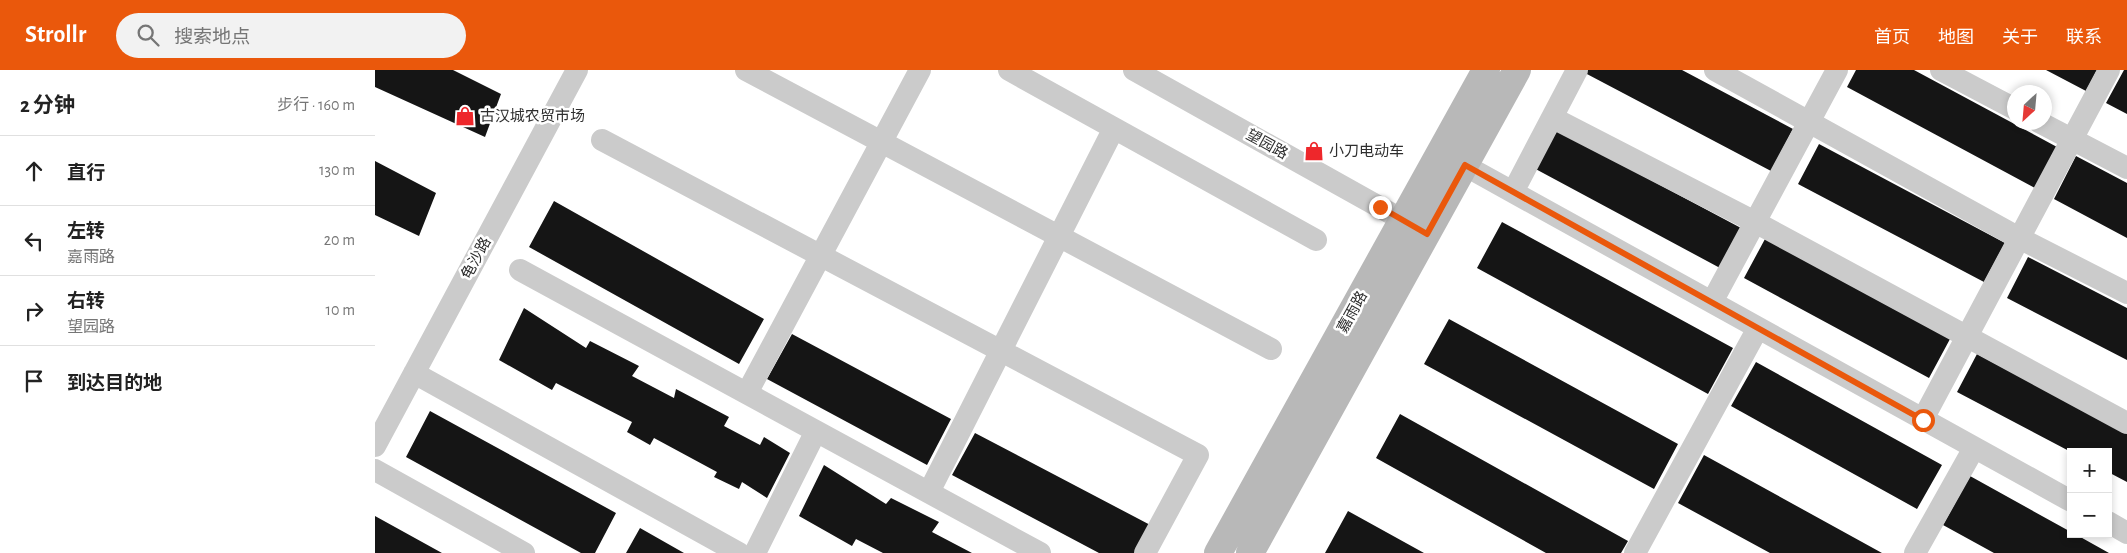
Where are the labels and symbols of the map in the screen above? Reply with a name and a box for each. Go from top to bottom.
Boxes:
north arrow [2007,85,2052,130]
shop icon: 古汉城农贸市场 [454,105,476,127]
place label: 古汉城农贸市场 [480,108,585,124]
street label: 望园路 [1243,126,1291,162]
shop icon: 小刀电动车 [1303,140,1325,162]
place label: 小刀电动车 [1329,143,1404,159]
route end [1369,196,1392,219]
street label: 龟沙路 [457,234,494,282]
street label: 嘉雨路 [1334,288,1370,336]
route start [1912,409,1935,432]

